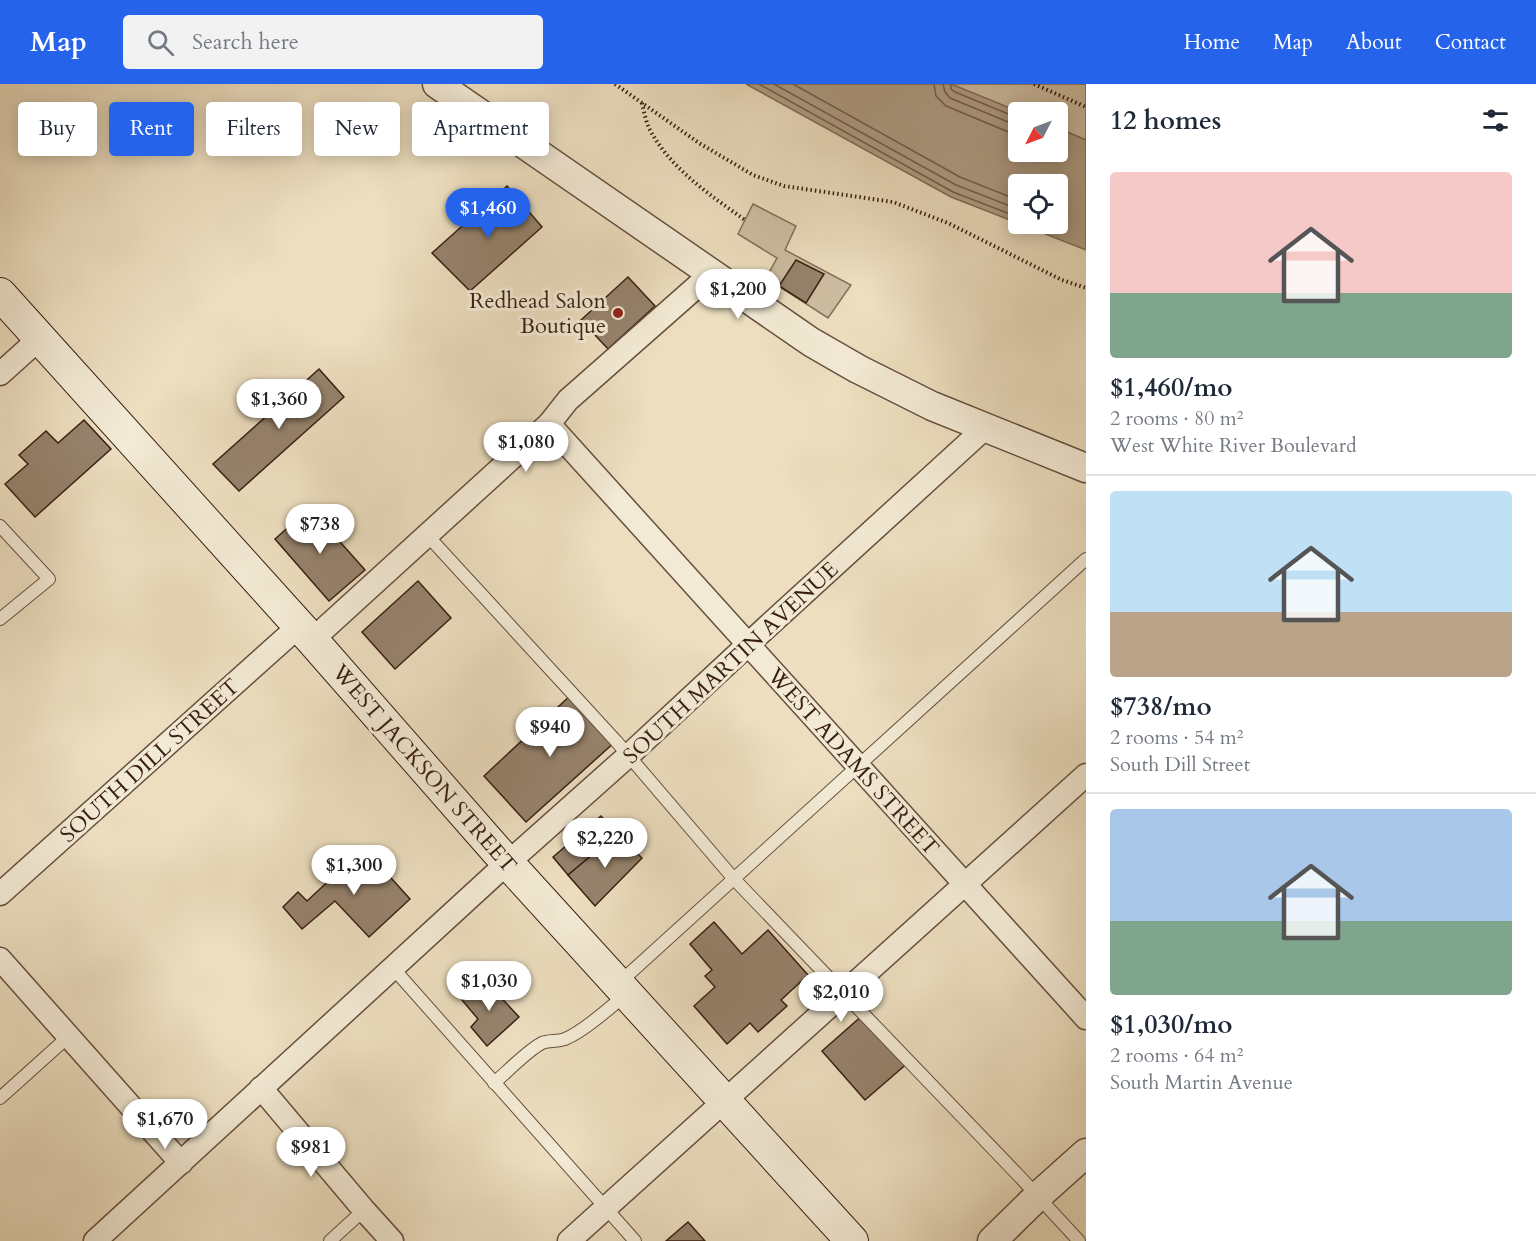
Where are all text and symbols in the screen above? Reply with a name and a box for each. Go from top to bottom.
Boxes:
search box [123,15,543,69]
text: Map [30,23,87,61]
icon: search [144,26,177,59]
text: Search here [192,27,299,57]
text: Home [1184,28,1240,57]
text: Map [1273,28,1313,57]
text: About [1346,28,1402,57]
text: Contact [1435,28,1506,57]
chip: Buy [18,102,97,156]
chip: Rent [109,102,194,156]
chip: Filters [206,102,302,156]
chip: New [314,102,400,156]
chip: Apartment [412,102,549,156]
north arrow [1008,102,1068,162]
map controls [1008,102,1068,234]
text: 12 homes [1110,103,1221,138]
icon: filters [1479,104,1512,137]
button: locate [1008,174,1068,234]
pin: $1,460 [439,188,537,239]
text: $1,460 [459,194,517,221]
icon: home [1257,211,1365,319]
pin: $1,200 [689,269,787,320]
text: $1,200 [709,275,767,302]
place label: Redhead Salon Boutique [469,286,606,341]
marker: Redhead Salon Boutique [611,306,625,320]
text: $1,460/mo [1110,370,1233,405]
pin: $1,360 [230,379,328,430]
text: $1,360 [250,385,308,412]
text: 2 rooms · 80 m² [1110,405,1243,432]
pin: $1,080 [477,422,575,473]
text: $1,080 [497,428,555,455]
text: West White River Boulevard [1110,432,1357,459]
pin: $738 [284,504,356,555]
text: $738 [300,510,340,537]
icon: home [1257,530,1365,638]
street label: SOUTH MARTIN AVENUE [617,555,845,771]
street label: WEST JACKSON STREET [324,657,523,879]
street label: WEST ADAMS STREET [760,660,946,862]
street label: SOUTH DILL STREET [53,672,246,850]
text: $738/mo [1110,689,1212,724]
pin: $940 [514,707,586,758]
text: $940 [530,713,570,740]
text: 2 rooms · 54 m² [1110,724,1243,751]
text: South Dill Street [1110,751,1250,778]
pin: $2,220 [556,818,654,869]
text: $2,220 [576,824,634,851]
pin: $1,300 [305,845,403,896]
icon: home [1257,848,1365,956]
text: $1,300 [325,851,383,878]
pin: $1,030 [440,961,538,1012]
text: $1,030 [460,967,518,994]
pin: $2,010 [792,972,890,1023]
text: $2,010 [812,978,870,1005]
text: $1,030/mo [1110,1007,1233,1042]
text: 2 rooms · 64 m² [1110,1042,1243,1069]
text: South Martin Avenue [1110,1069,1293,1096]
pin: $1,670 [116,1099,214,1150]
text: $1,670 [136,1105,194,1132]
pin: $981 [275,1127,347,1178]
text: $981 [291,1133,331,1160]

